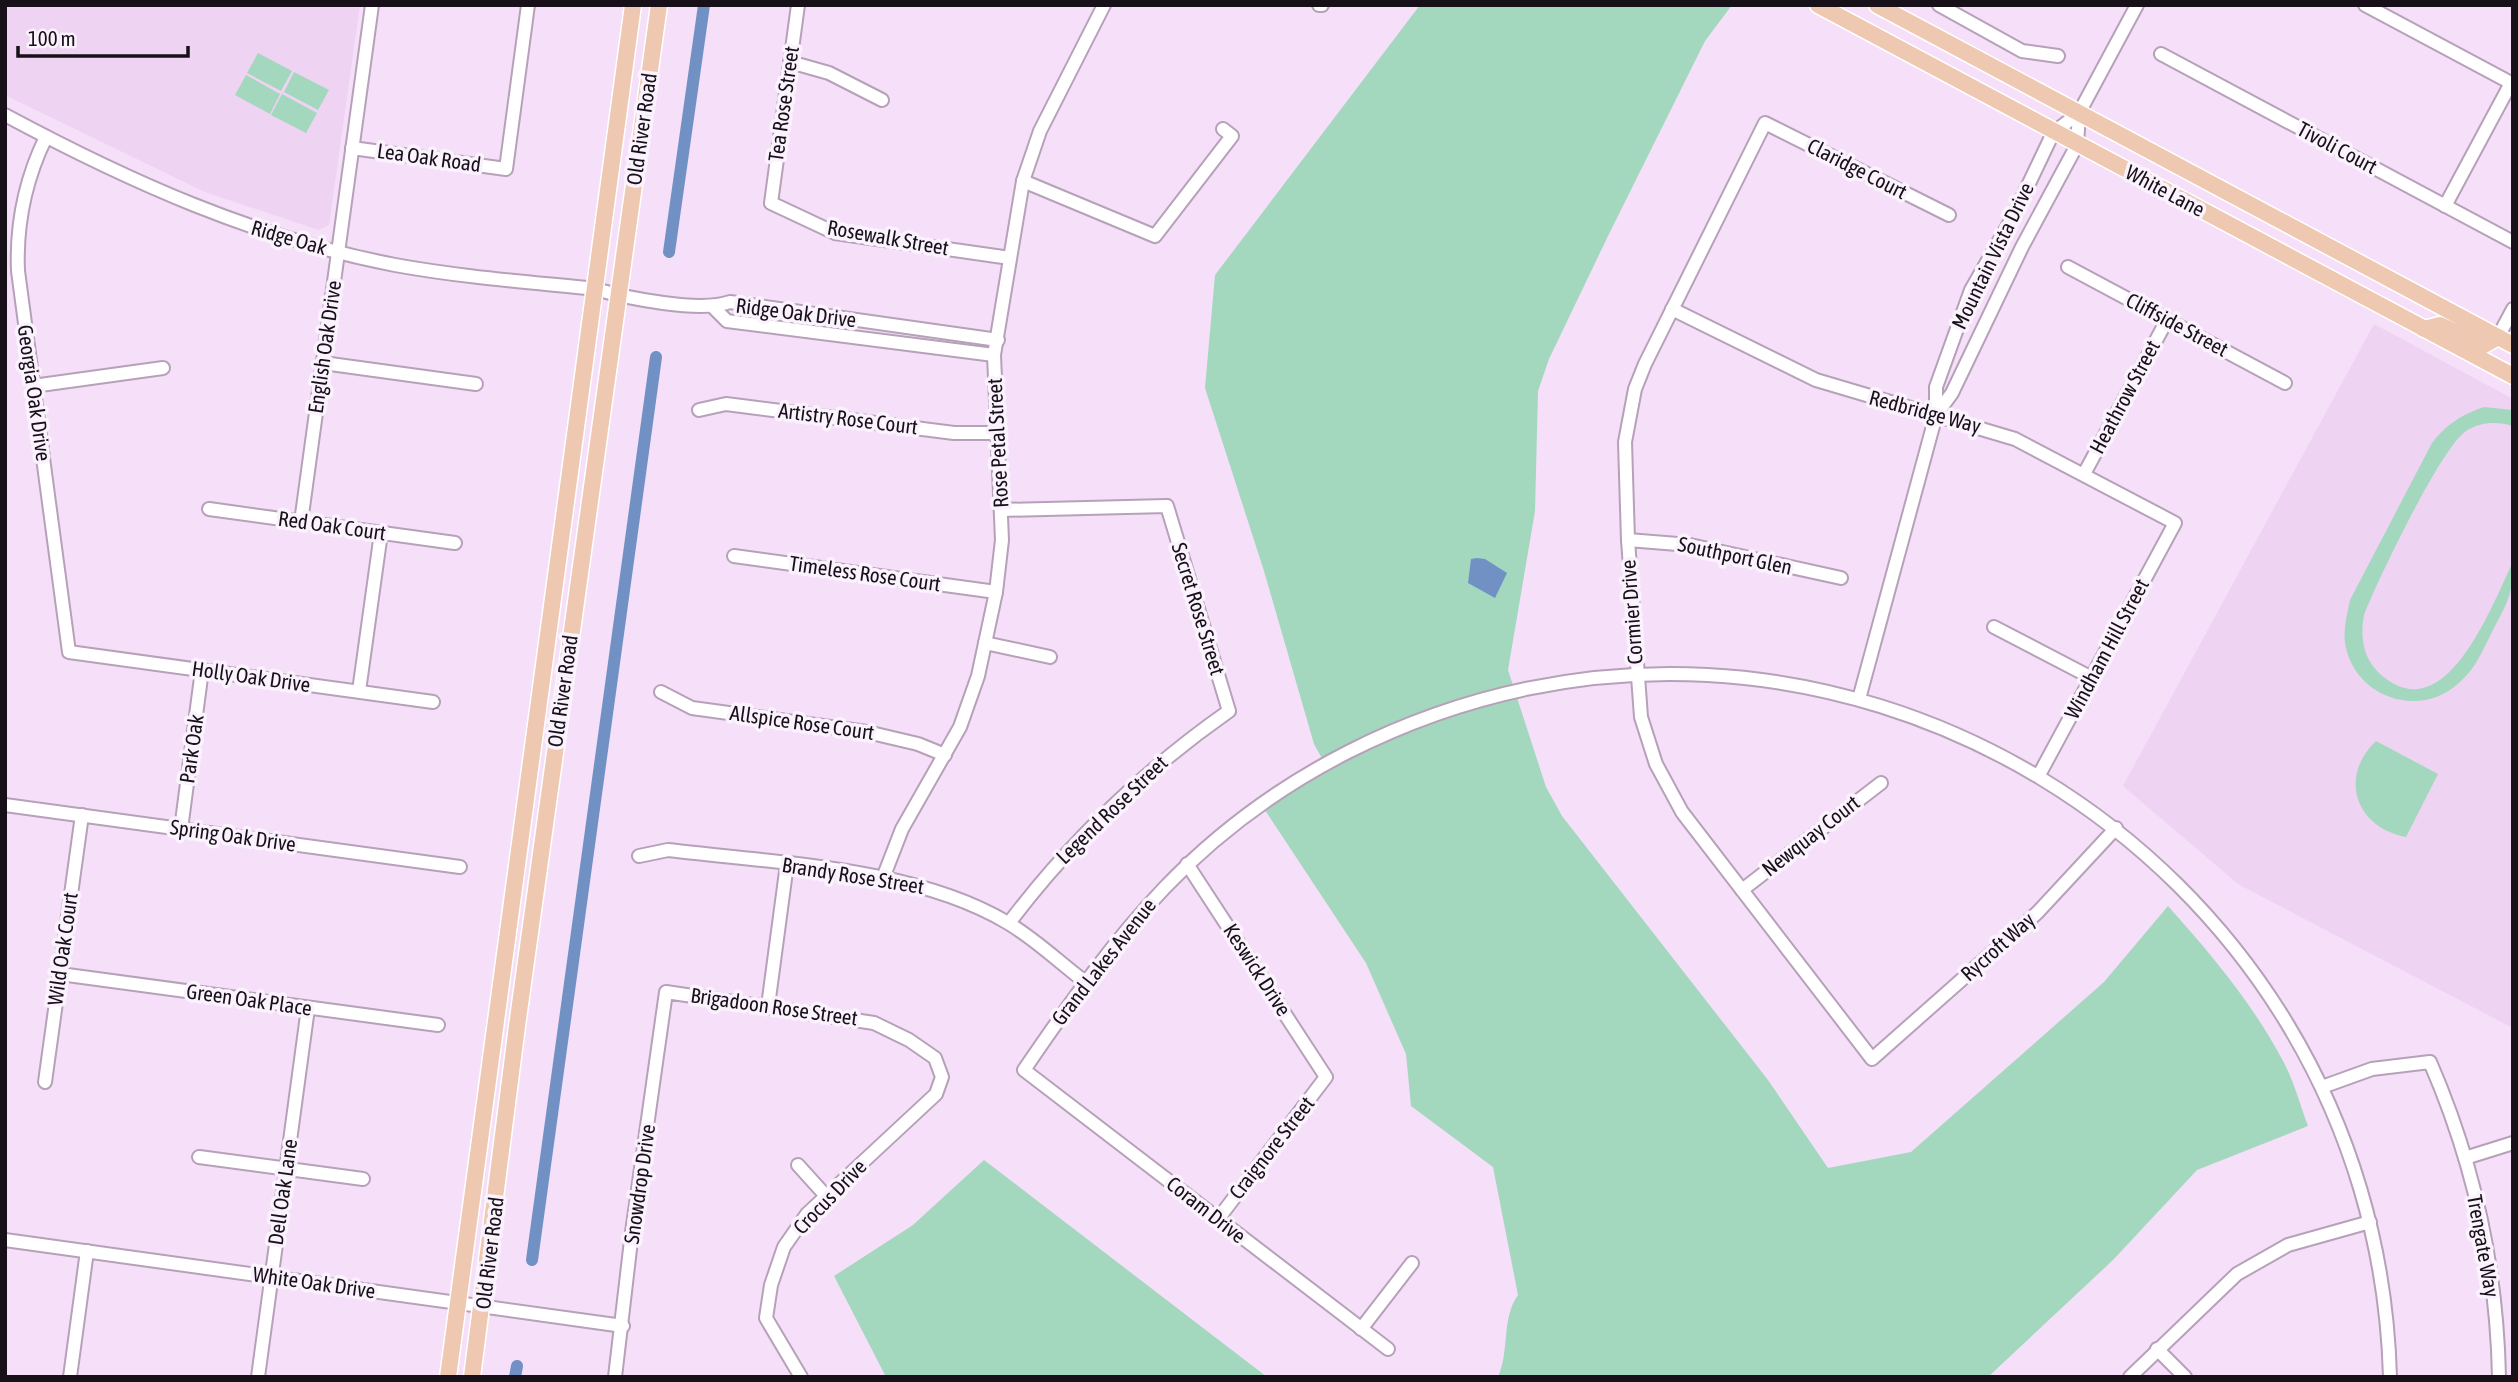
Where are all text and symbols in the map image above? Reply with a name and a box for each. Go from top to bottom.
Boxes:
scale bar [18,14,187,58]
text: 100 m [28,26,76,50]
street label: Tea Rose Street [763,45,803,163]
street label: Old River Road [621,71,661,186]
street label: Tivoli Court [2294,116,2381,178]
street label: Claridge Court [1804,133,1911,203]
street label: Lea Oak Road [376,138,483,176]
street label: White Lane [2122,159,2209,221]
street label: Mountain Vista Drive [1946,178,2038,333]
street label: Ridge Oak [249,215,330,259]
street label: Rosewalk Street [826,215,951,260]
street label: English Oak Drive [303,279,345,415]
street label: Cliffside Street [2122,287,2233,361]
street label: Ridge Oak Drive [735,293,858,331]
street label: Georgia Oak Drive [14,323,56,463]
street label: Heathrow Street [2084,336,2164,457]
street label: Rose Petal Street [982,377,1012,509]
street label: Redbridge Way [1867,385,1984,438]
street label: Artistry Rose Court [777,398,919,438]
street label: Red Oak Court [277,506,387,544]
street label: Southport Glen [1676,531,1794,579]
street label: Secret Rose Street [1167,540,1230,678]
street label: Timeless Rose Court [788,551,942,596]
street label: Cormier Drive [1615,559,1647,665]
street label: Windham Hill Street [2059,574,2153,723]
street label: Old River Road [542,633,582,748]
street label: Holly Oak Drive [190,656,312,696]
street label: Allspice Rose Court [728,700,876,744]
street label: Park Oak [174,713,208,785]
street label: Legend Rose Street [1051,750,1172,868]
street label: Newquay Court [1757,790,1864,881]
street label: Spring Oak Drive [169,814,298,856]
street label: Brandy Rose Street [780,852,926,898]
street label: Wild Oak Court [42,891,82,1007]
street label: Grand Lakes Avenue [1046,893,1160,1030]
street label: Rycroft Way [1956,907,2039,985]
street label: Keswick Drive [1219,919,1296,1020]
street label: Green Oak Place [185,978,313,1020]
street label: Brigadoon Rose Street [689,982,859,1030]
street label: Craignore Street [1224,1091,1319,1203]
street label: Snowdrop Drive [619,1122,659,1245]
street label: Dell Oak Lane [263,1137,301,1247]
street label: Crocus Drive [788,1154,871,1239]
street label: Coram Drive [1162,1171,1251,1247]
street label: Trengate Way [2463,1193,2505,1299]
street label: Old River Road [470,1195,508,1310]
street label: White Oak Drive [251,1262,377,1302]

